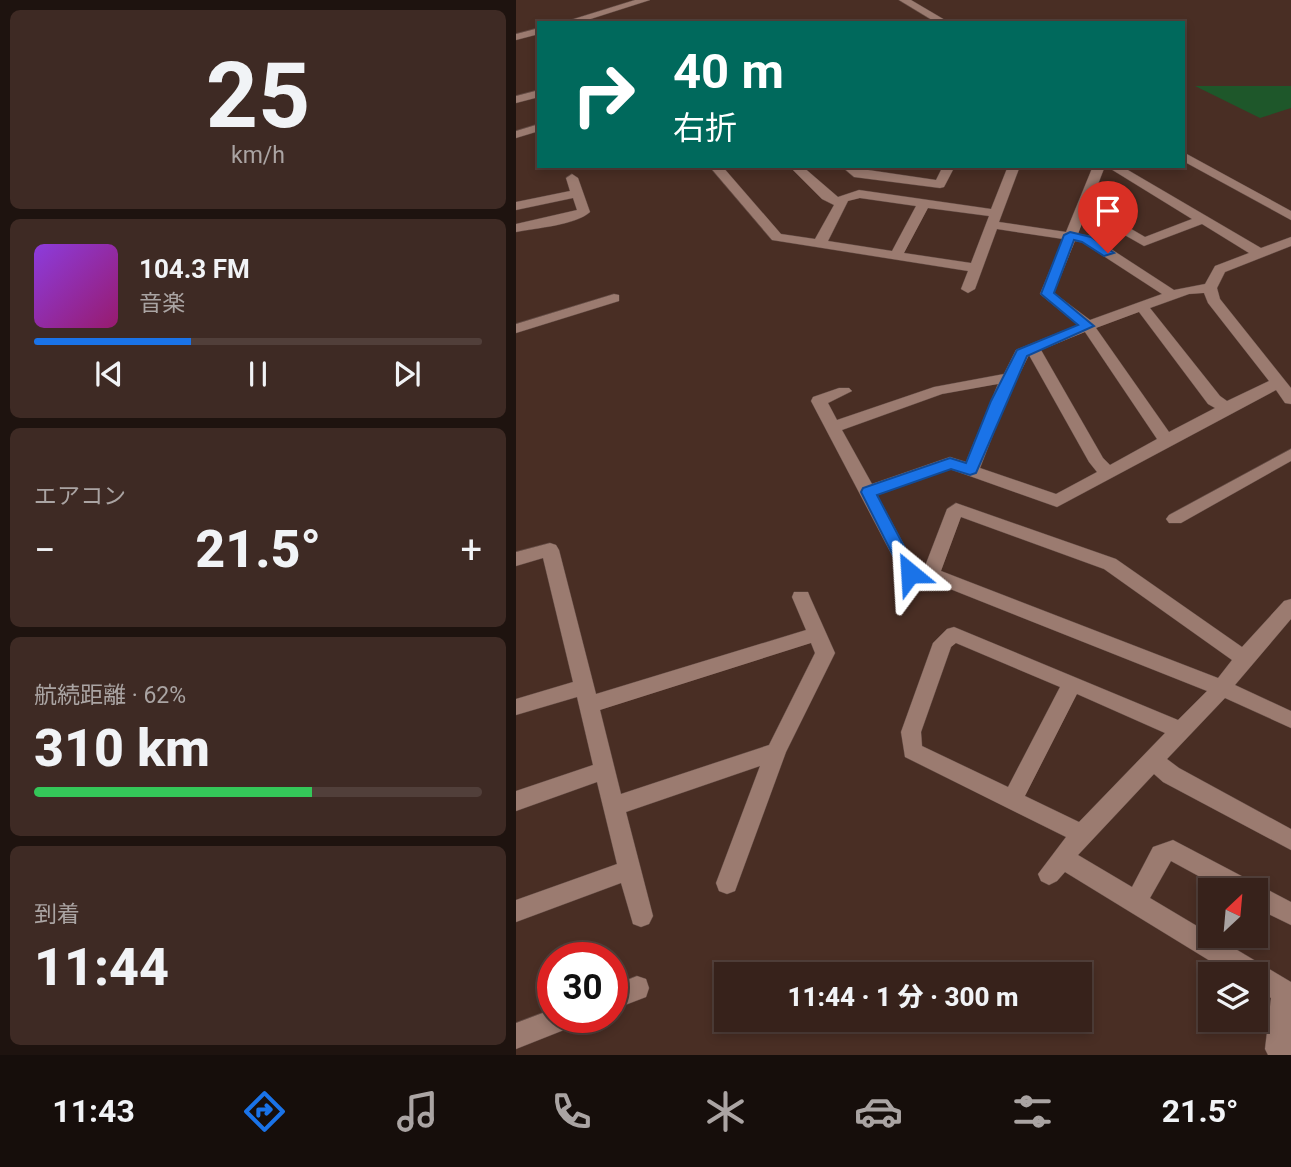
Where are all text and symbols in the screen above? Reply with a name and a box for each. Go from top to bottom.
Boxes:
text: 25 [206,43,310,149]
text: 40 m [673,43,784,100]
icon: right [558,49,649,140]
text: 右折 [673,109,737,147]
text: km/h [231,142,285,169]
pin [1078,181,1138,253]
icon: arrive [1089,192,1127,230]
text: 104.3 FM [139,254,250,284]
text: 音楽 [139,290,185,317]
icon: previous [90,355,128,393]
icon: pause [239,355,277,393]
icon: next [388,355,426,393]
text: エアコン [34,483,126,510]
text: 21.5° [195,519,321,580]
text: − [34,528,56,572]
text: + [460,528,482,572]
position arrow [873,536,947,610]
text: 航続距離 · 62% [34,682,186,709]
text: 310 km [34,718,210,779]
north arrow [1198,878,1268,948]
map controls [1198,878,1268,1032]
text: 到着 [34,901,80,928]
text: 11:44 [34,937,169,998]
speed limit sign: 30 [537,942,628,1033]
button: layers [1198,962,1268,1032]
text: 11:44 · 1 分 · 300 m [787,982,1019,1012]
icon: directions [240,1087,289,1136]
icon: music [393,1087,442,1136]
icon: phone [547,1087,596,1136]
icon: climate [701,1087,750,1136]
icon: car [854,1087,903,1136]
icon: filters [1008,1087,1057,1136]
text: 11:43 [52,1092,135,1130]
text: 21.5° [1162,1092,1239,1130]

